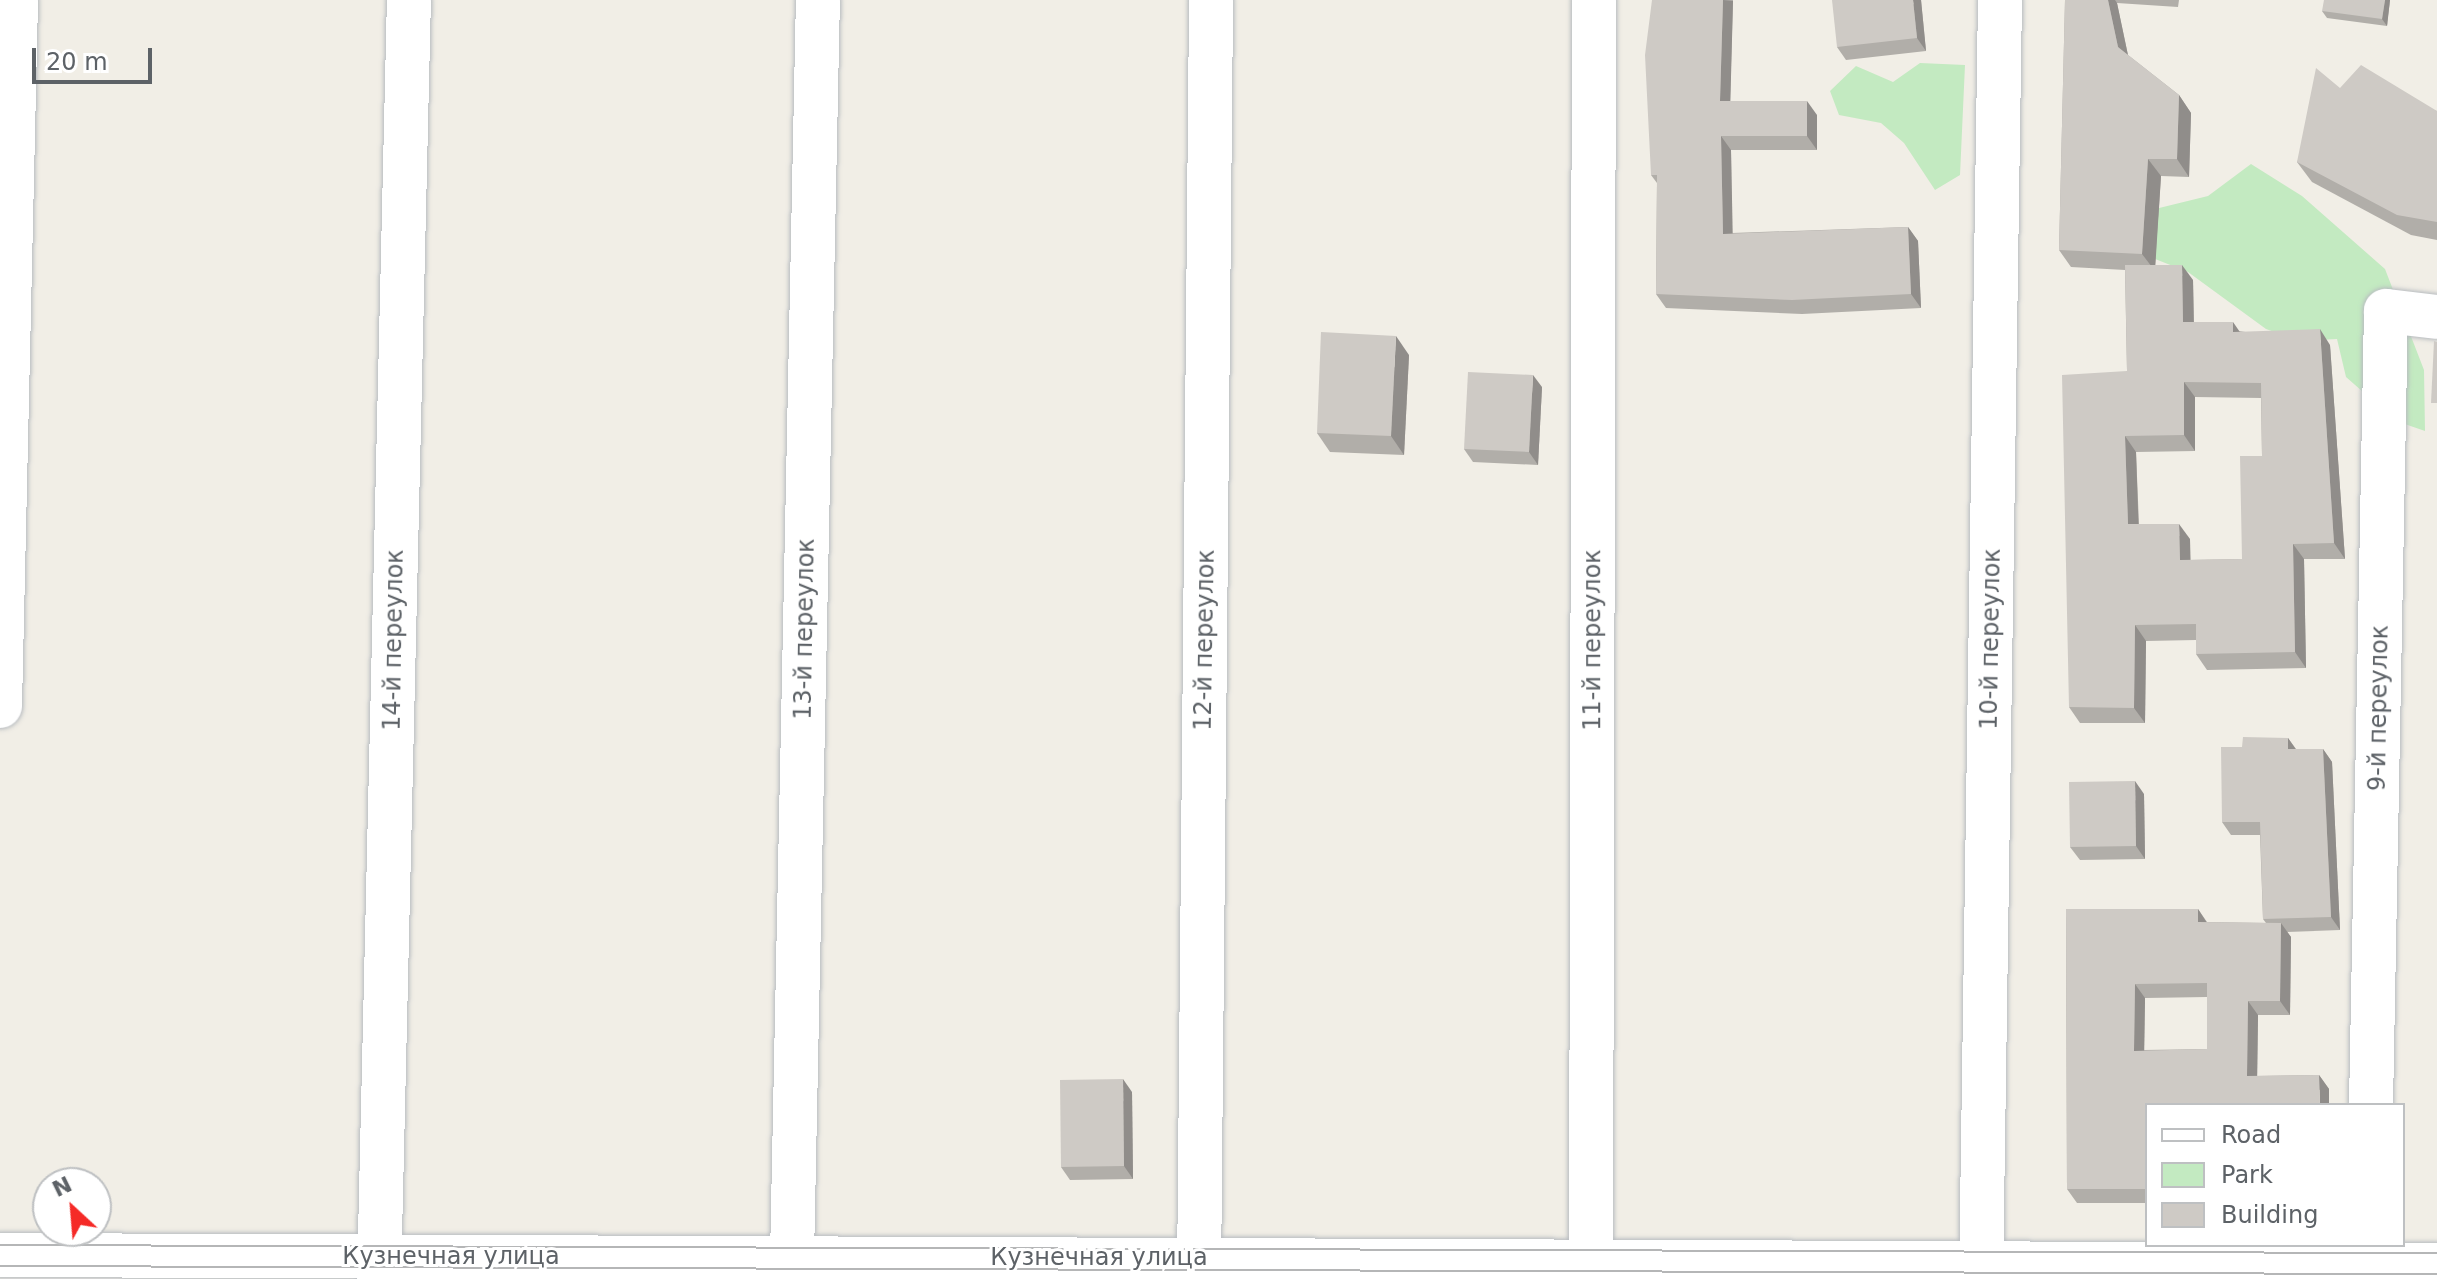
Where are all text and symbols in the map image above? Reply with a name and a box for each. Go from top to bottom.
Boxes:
scale bar [36,32,156,82]
text: 20 m [46,48,108,76]
street label: 13-й переулок [789,538,821,720]
street label: 10-й переулок [1975,548,2007,730]
street label: 14-й переулок [378,549,410,731]
street label: 12-й переулок [1189,549,1221,731]
street label: 11-й переулок [1579,549,1607,731]
street label: 9-й переулок [2363,625,2395,791]
legend [2145,1103,2405,1247]
text: Road [2221,1121,2281,1149]
text: Park [2221,1161,2273,1189]
north arrow [32,1167,112,1247]
text: N [48,1172,76,1202]
text: Building [2221,1201,2318,1229]
street label: Кузнечная улица [342,1243,560,1271]
street label: Кузнечная улица [990,1244,1208,1272]

